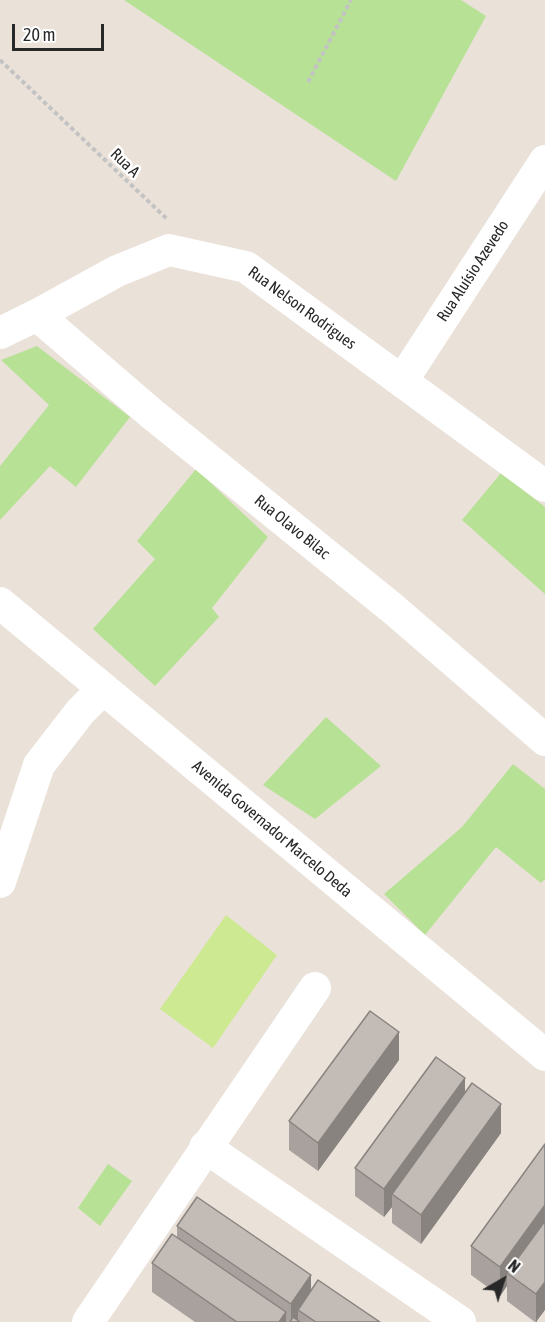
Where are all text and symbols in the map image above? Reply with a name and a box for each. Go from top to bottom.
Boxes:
scale bar [15,12,106,50]
text: 20 m [23,24,55,45]
street label: Rua A [106,145,144,181]
street label: Rua Aluísio Azevedo [433,217,513,325]
street label: Rua Nelson Rodrigues [244,262,360,354]
street label: Rua Olavo Bilac [250,491,334,563]
street label: Avenida Governador Marcelo Deda [188,757,356,901]
north arrow [473,1250,533,1310]
text: N [505,1256,524,1276]

